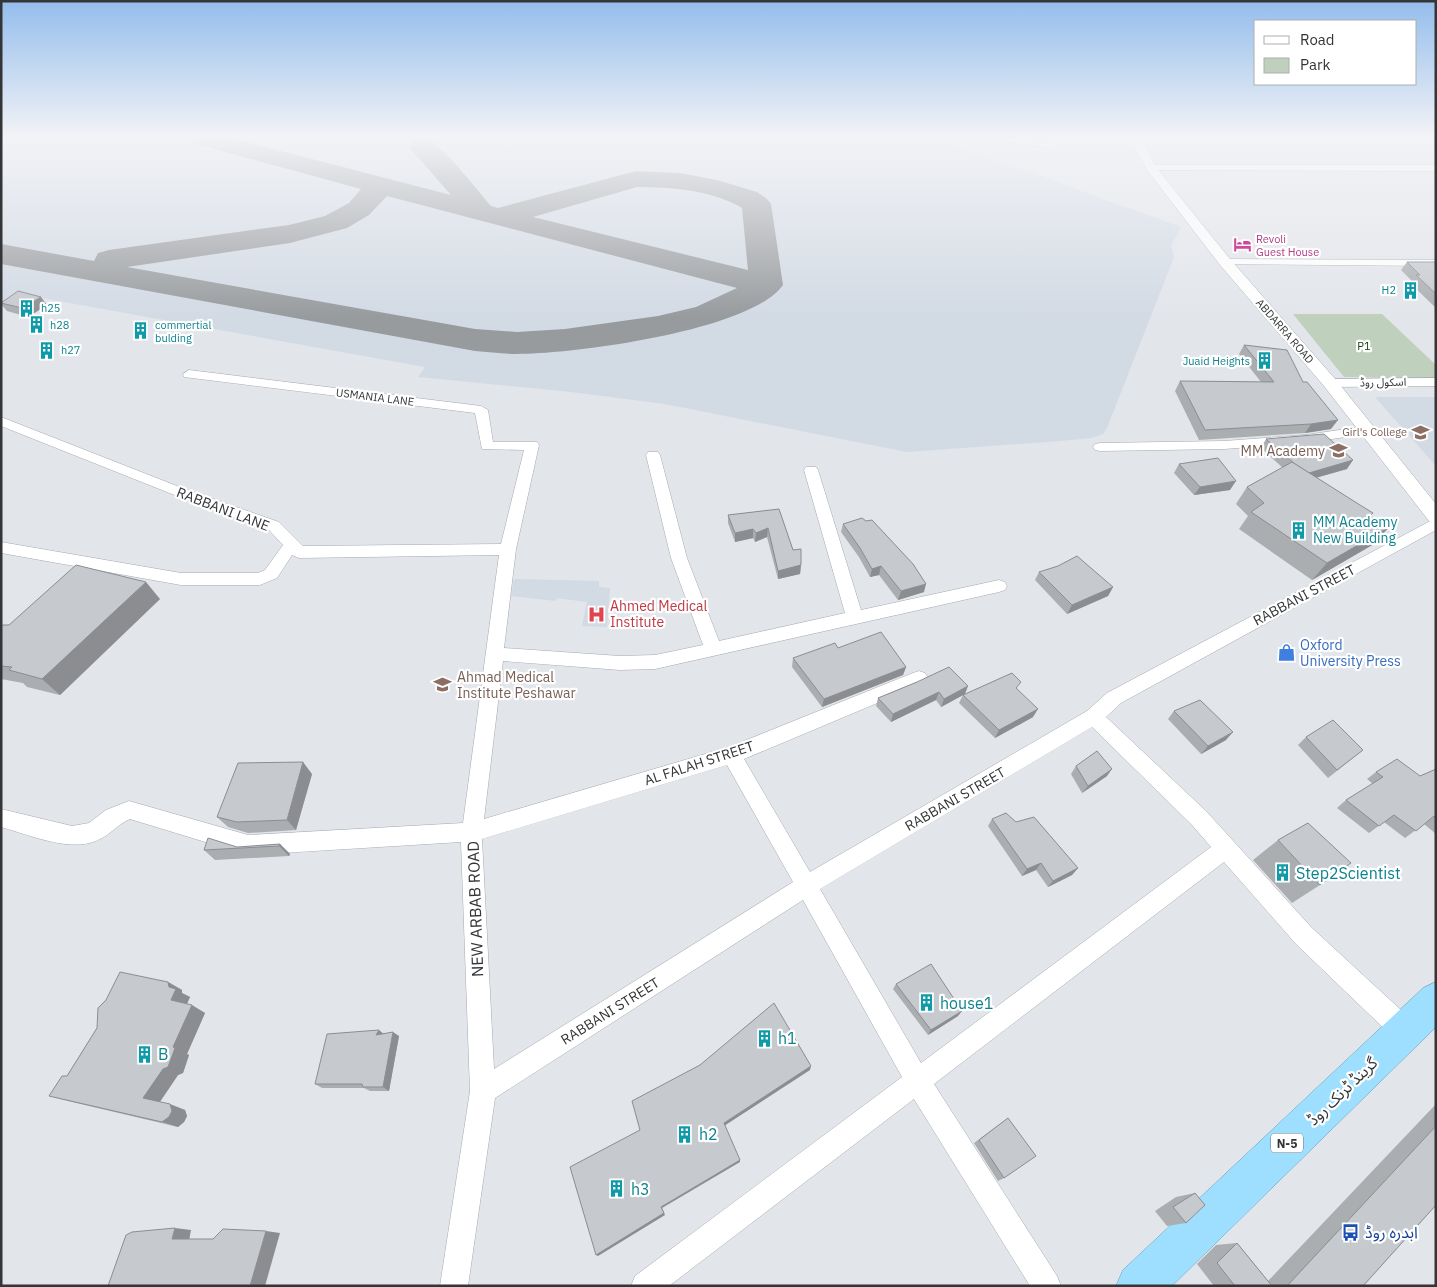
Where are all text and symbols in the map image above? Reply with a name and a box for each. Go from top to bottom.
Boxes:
legend [1254,20,1417,85]
text: Road [1300,30,1335,49]
text: Park [1300,55,1330,74]
place label: Revoli Guest House [1256,232,1319,259]
hotel icon: Revoli Guest House [1232,235,1252,255]
building icon: H2 [1400,280,1420,300]
place label: H2 [1382,283,1396,297]
street label: ABDARRA ROAD [1253,296,1317,366]
building icon: h25 [17,298,37,318]
place label: h25 [41,301,60,315]
building icon: h28 [26,315,46,335]
place label: h28 [50,318,69,332]
place label: commertial bulding [155,318,211,345]
building icon: commertial bulding [131,321,151,341]
park label: P1 [1357,339,1371,353]
building icon: h27 [37,340,57,360]
place label: h27 [61,343,80,357]
building icon: Juaid Heights [1254,351,1274,371]
place label: Juaid Heights [1183,354,1250,368]
street label: اسکول روڈ [1360,375,1406,389]
street label: USMANIA LANE [335,385,415,409]
school or university icon: Girl's College [1411,422,1431,442]
place label: Girl's College [1342,425,1407,439]
school or university icon: MM Academy [1329,441,1349,461]
place label: MM Academy [1241,442,1325,460]
street label: RABBANI LANE [174,483,272,535]
place label: MM Academy New Building [1313,513,1397,547]
building icon: MM Academy New Building [1289,520,1309,540]
street label: RABBANI STREET [1250,561,1358,629]
place label: Ahmed Medical Institute [610,597,707,631]
hospital icon: Ahmed Medical Institute [586,604,606,624]
place label: Oxford University Press [1300,636,1401,670]
shop icon: Oxford University Press [1276,643,1296,663]
place label: Ahmad Medical Institute Peshawar [457,668,576,702]
school or university icon: Ahmad Medical Institute Peshawar [433,675,453,695]
street label: AL FALAH STREET [642,737,756,789]
street label: RABBANI STREET [902,763,1008,835]
street label: NEW ARBAB ROAD [463,841,487,977]
building icon: Step2Scientist [1272,863,1292,883]
place label: Step2Scientist [1296,863,1401,883]
street label: RABBANI STREET [557,973,663,1049]
building icon: house1 [916,993,936,1013]
place label: house1 [940,993,993,1013]
building icon: h1 [754,1028,774,1048]
place label: h1 [778,1028,797,1048]
building icon: B [134,1044,154,1064]
place label: B [158,1044,168,1064]
street label: گرینڈ ٹرنک روڈ [1303,1052,1382,1129]
building icon: h2 [675,1124,695,1144]
place label: h2 [699,1124,718,1144]
road number: N-5 [1271,1134,1303,1152]
building icon: h3 [607,1179,627,1199]
place label: h3 [631,1179,650,1199]
bus stop icon: ابدرہ روڈ [1341,1222,1361,1242]
place label: ابدرہ روڈ [1365,1222,1418,1242]

